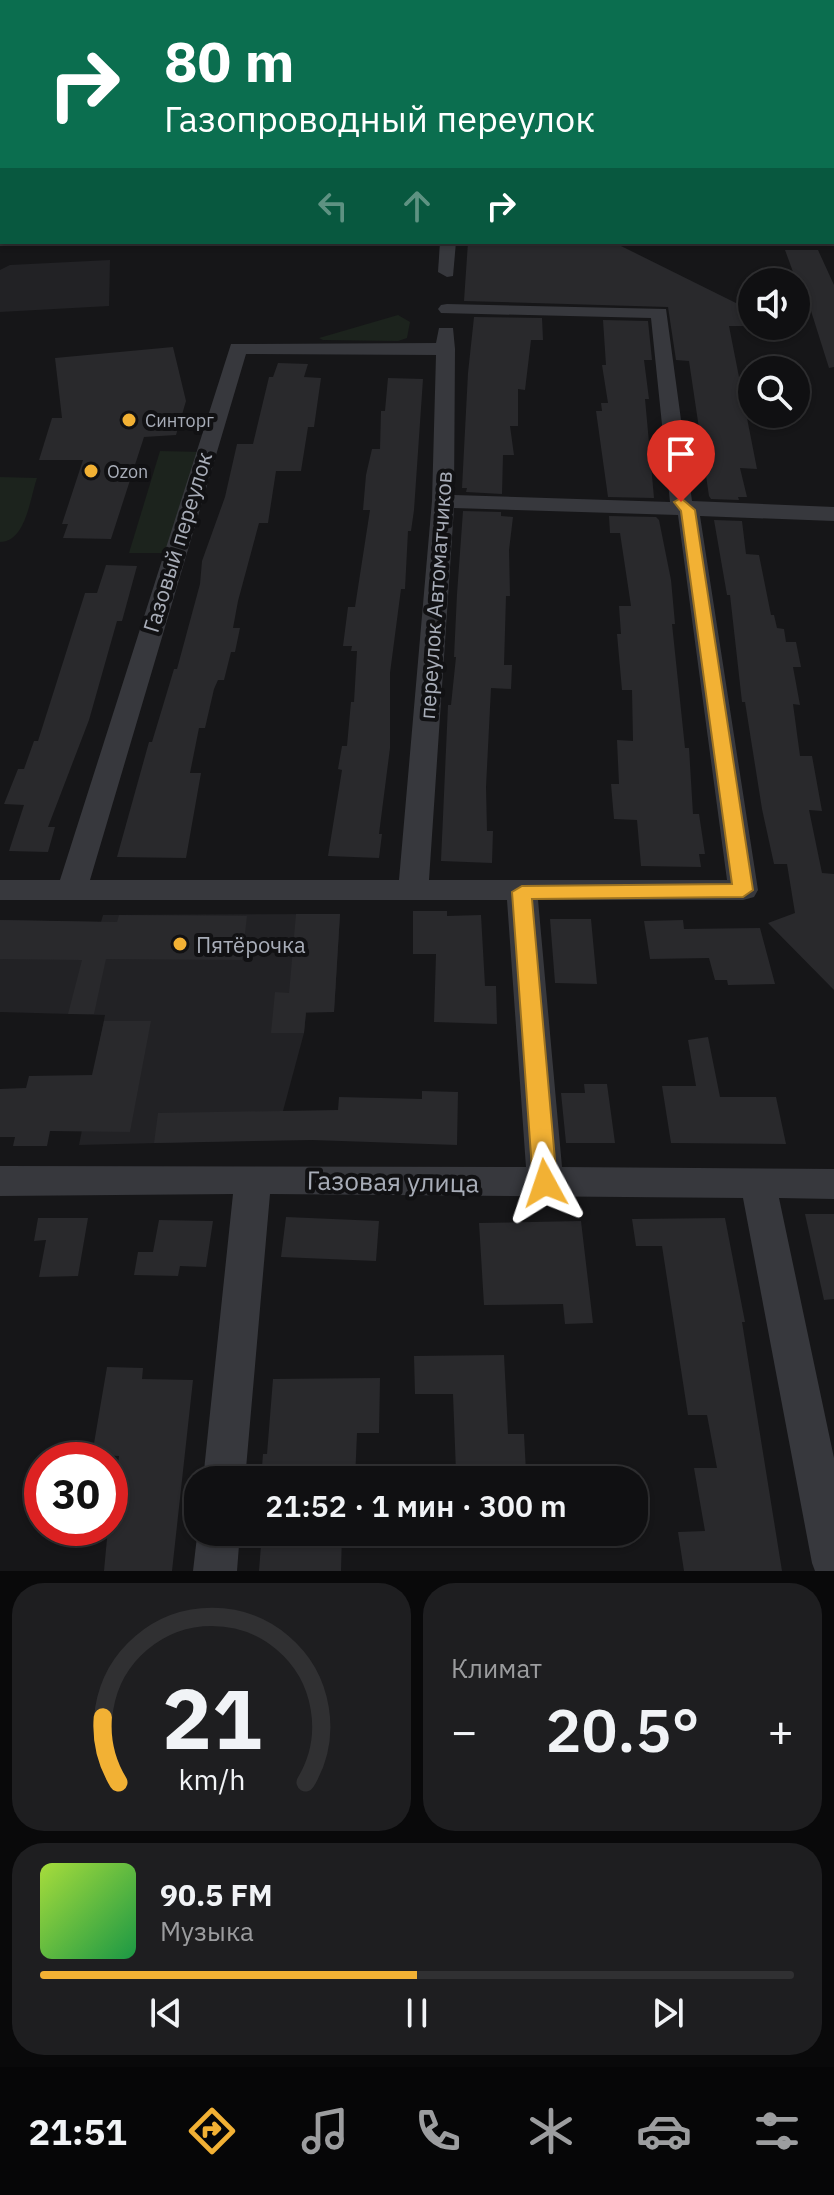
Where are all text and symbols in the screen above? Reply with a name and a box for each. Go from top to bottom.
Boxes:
text: 80 m [164,25,294,97]
icon: right [32,32,136,136]
text: Газопроводный переулок [164,95,595,142]
icon: left [311,184,355,228]
icon: ahead [395,184,439,228]
icon: right [479,184,523,228]
map controls [738,268,810,428]
button: sound [738,268,810,340]
button: search [738,356,810,428]
place label: Синторг [145,409,214,432]
marker: Синторг [120,411,138,429]
pin [647,420,715,502]
icon: arrive [659,432,703,476]
street label: Газовый переулок [136,448,218,636]
place label: Ozon [107,460,148,483]
marker: Ozon [82,462,100,480]
street label: переулок Автоматчиков [412,470,458,720]
place label: Пятёрочка [196,930,306,959]
marker: Пятёрочка [171,935,189,953]
position arrow [503,1141,587,1225]
street label: Газовая улица [306,1162,480,1200]
speed limit sign: 30 [24,1442,128,1546]
text: 21:52 · 1 мин · 300 m [265,1486,567,1525]
text: Климат [451,1651,542,1685]
text: 21 [162,1664,261,1772]
text: 20.5° [545,1690,700,1769]
text: − [451,1702,477,1759]
text: + [768,1702,794,1759]
text: km/h [178,1761,245,1798]
text: 90.5 FM [160,1875,273,1914]
text: Музыка [160,1914,254,1948]
icon: previous [144,1991,188,2035]
icon: pause [395,1991,439,2035]
icon: next [646,1991,690,2035]
icon: directions [184,2103,240,2159]
icon: music [297,2103,353,2159]
icon: phone [410,2103,466,2159]
icon: climate [523,2103,579,2159]
icon: car [636,2103,692,2159]
icon: filters [749,2103,805,2159]
text: 21:51 [29,2108,127,2155]

